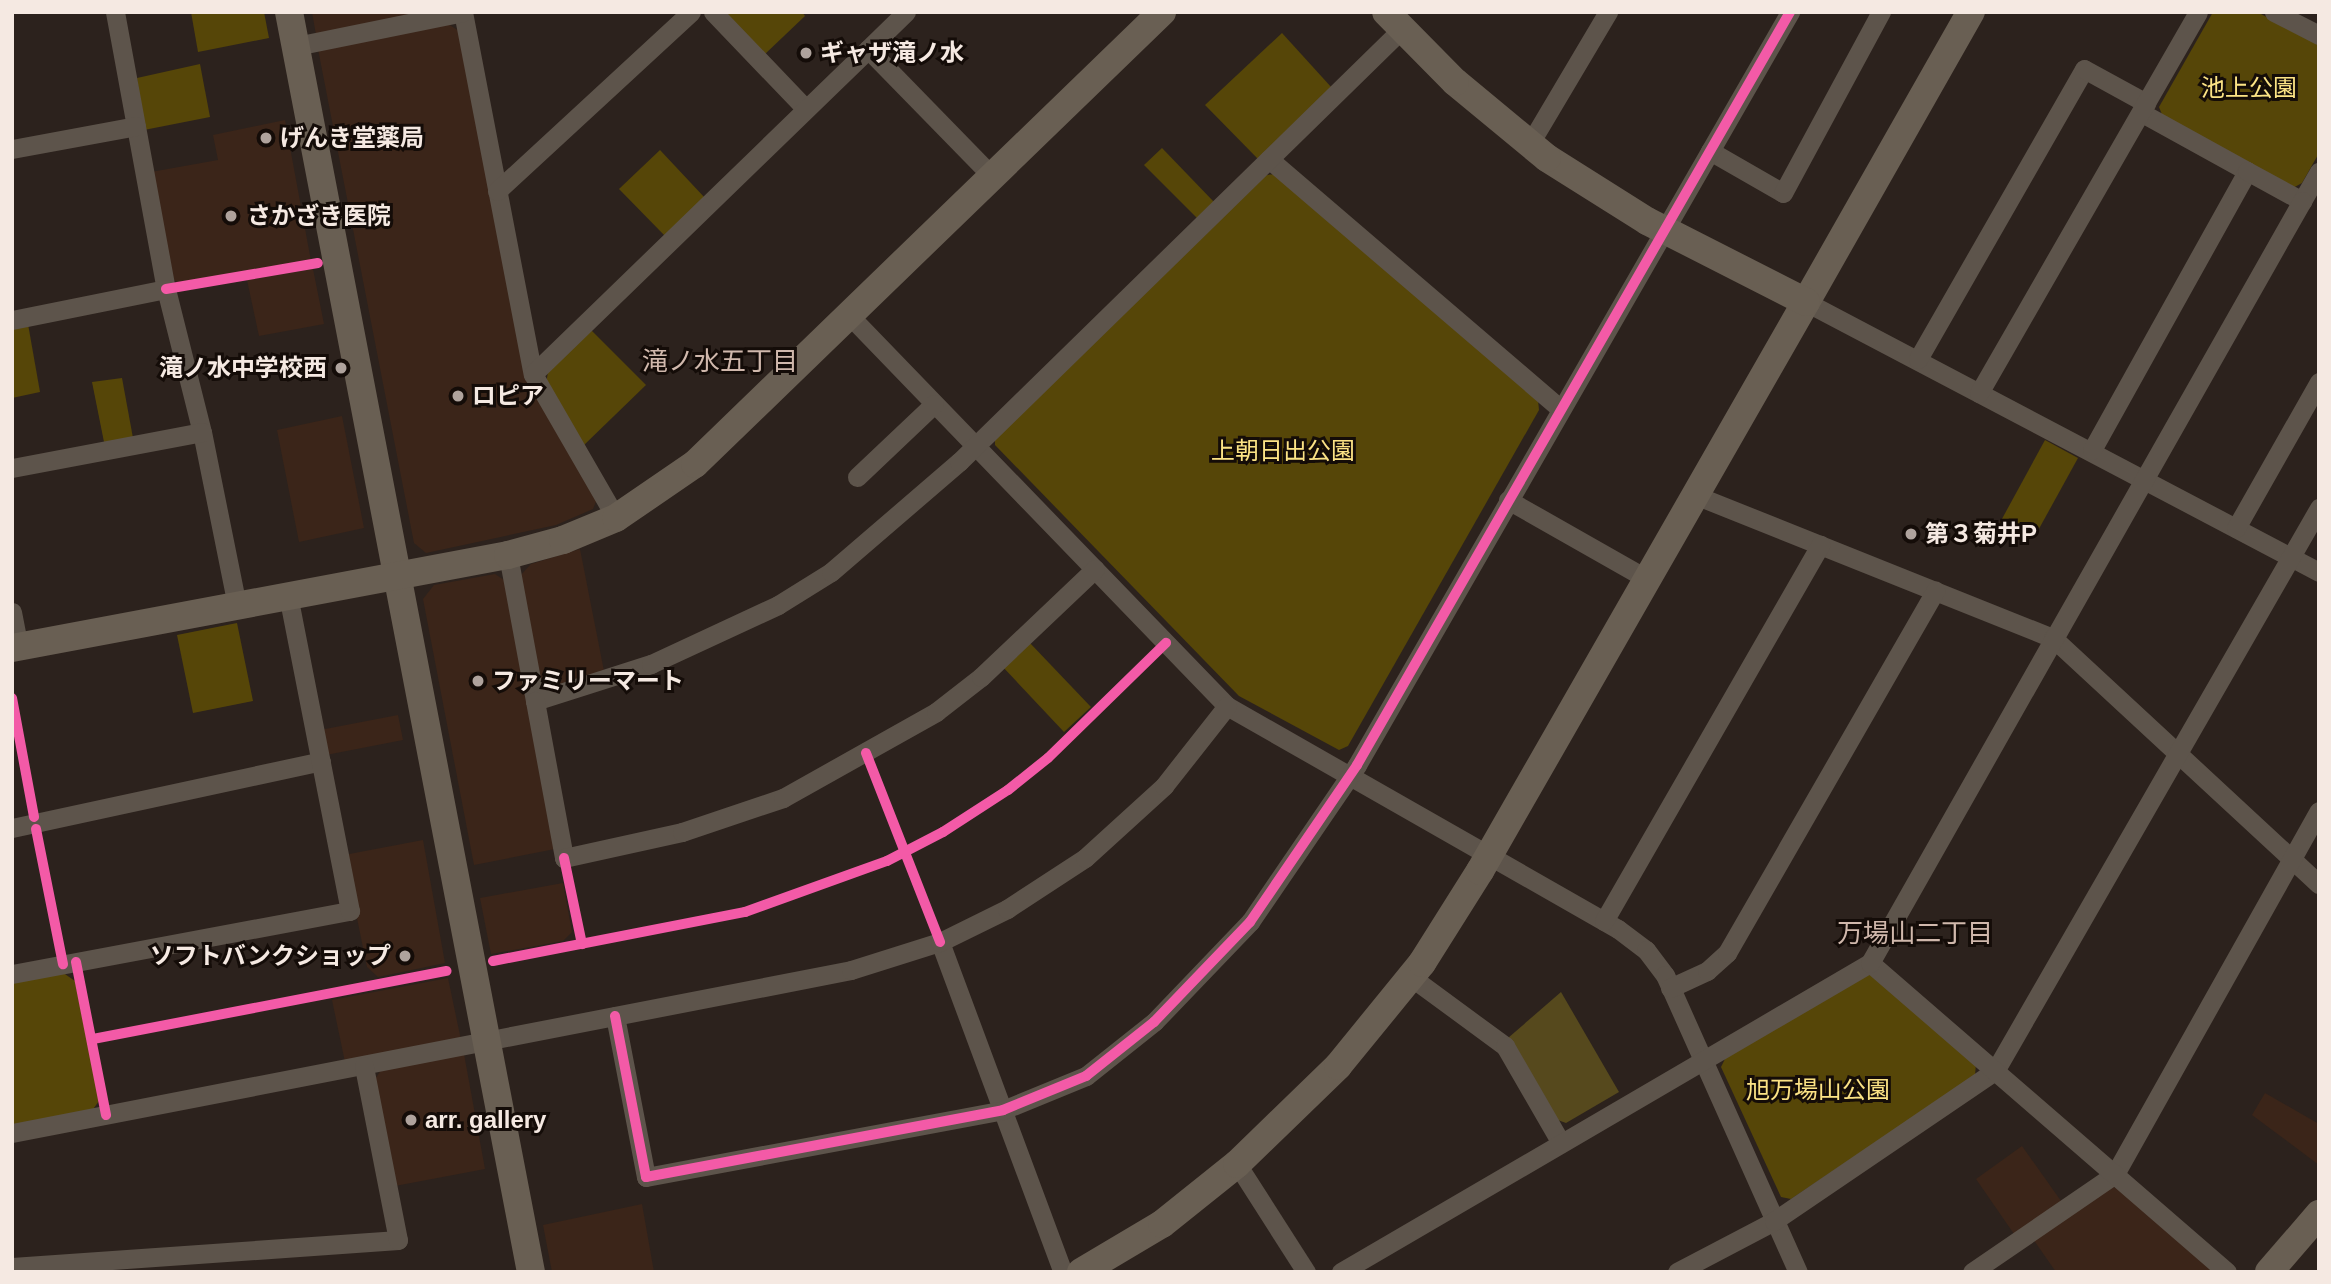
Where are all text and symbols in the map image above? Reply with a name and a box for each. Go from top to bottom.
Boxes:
place label: ギャザ滝ノ水 [820,39,964,67]
marker: ギャザ滝ノ水 [798,45,814,61]
park label: 池上公園 [2201,74,2297,102]
place label: げんき堂薬局 [280,124,424,152]
marker: げんき堂薬局 [258,130,274,146]
place label: さかざき医院 [247,202,391,230]
marker: さかざき医院 [221,206,241,226]
district label: 滝ノ水五丁目 [642,346,798,378]
place label: 滝ノ水中学校西 [159,354,327,382]
marker: 滝ノ水中学校西 [333,360,349,376]
place label: ロピア [472,382,544,410]
marker: ロピア [450,388,466,404]
park label: 上朝日出公園 [1211,437,1355,465]
place label: 第３菊井P [1925,520,2037,548]
marker: 第３菊井P [1903,526,1919,542]
place label: ファミリーマート [492,667,684,695]
marker: ファミリーマート [470,673,486,689]
district label: 万場山二丁目 [1837,918,1993,950]
place label: ソフトバンクショップ [151,942,391,970]
marker: ソフトバンクショップ [397,948,413,964]
park label: 旭万場山公園 [1746,1076,1890,1104]
place label: arr. gallery [425,1106,546,1134]
marker: arr. gallery [403,1112,419,1128]

